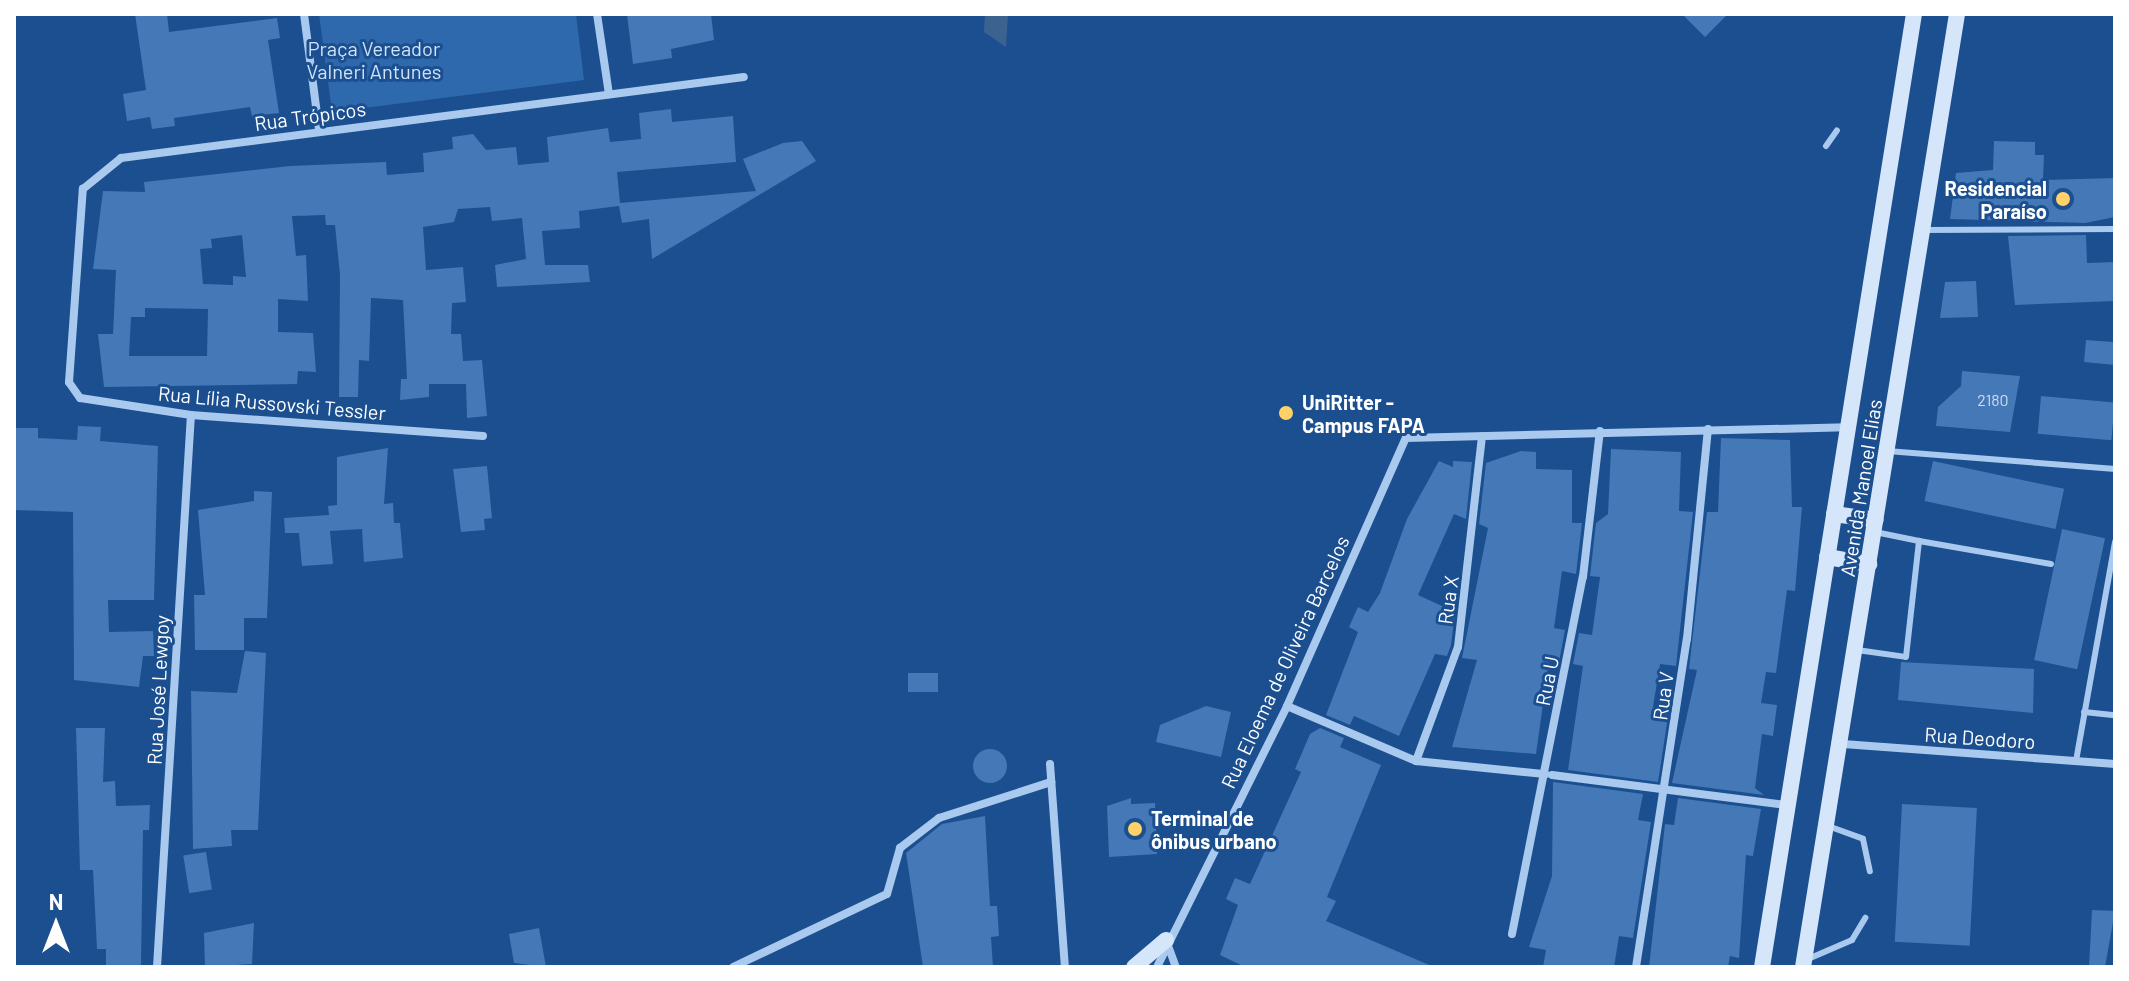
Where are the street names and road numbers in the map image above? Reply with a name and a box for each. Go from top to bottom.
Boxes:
street label: Rua Trópicos [253,96,367,136]
street label: Rua Lília Russovski Tessler [157,381,387,425]
street label: Avenida Manoel Elias [1835,398,1887,578]
street label: Rua Eloema de Oliveira Barcelos [1216,532,1354,792]
street label: Rua X [1433,574,1463,626]
street label: Rua José Lewgoy [142,614,174,766]
street label: Rua U [1530,654,1564,708]
street label: Rua V [1648,670,1678,722]
street label: Rua Deodoro [1924,722,2036,754]

